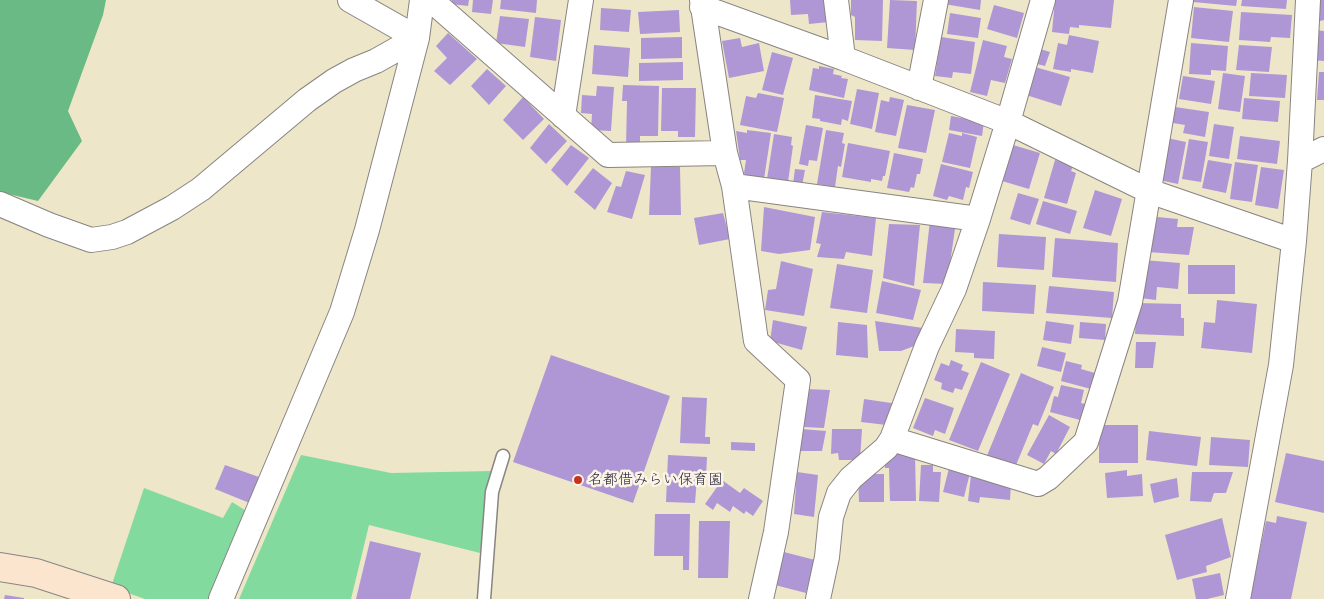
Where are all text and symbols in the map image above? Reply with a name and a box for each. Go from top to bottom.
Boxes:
place label: 名都借みらい保育園 [588,471,723,489]
marker: 名都借みらい保育園 [572,474,584,486]

